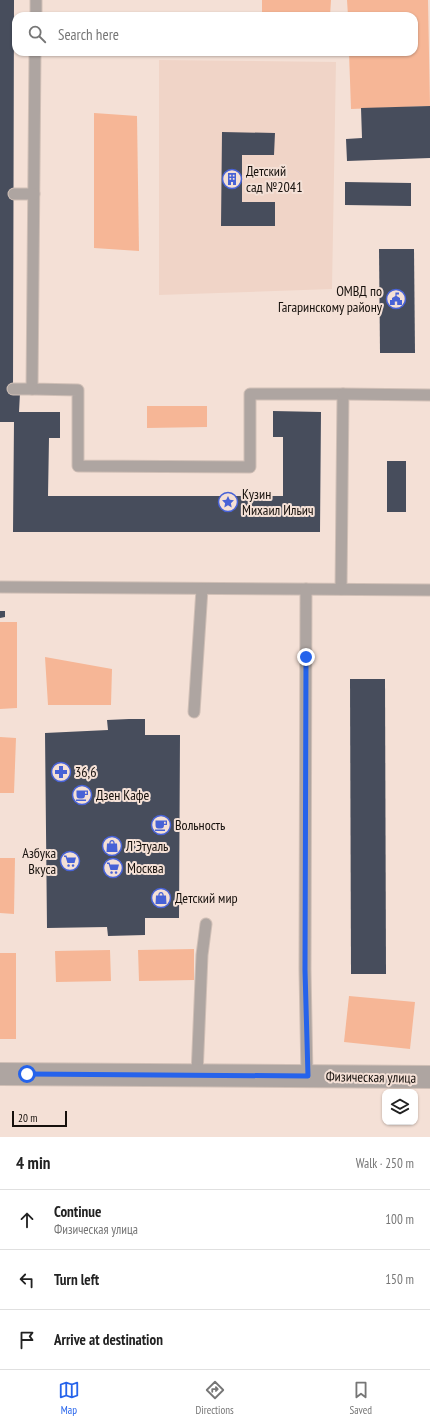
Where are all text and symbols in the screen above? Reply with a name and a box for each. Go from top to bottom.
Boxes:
search box [12,12,418,56]
icon: search [26,23,48,45]
text: Search here [58,25,119,44]
place label: Детский сад №2041 [246,162,302,196]
building icon: Детский сад №2041 [221,168,243,190]
place label: ОМВД по Гагаринскому району [278,282,383,316]
public building icon: ОМВД по Гагаринскому району [385,288,407,310]
place label: Кузин Михаил Ильич [242,485,314,519]
place icon: Кузин Михаил Ильич [217,491,239,513]
route end [297,648,315,666]
pharmacy icon: 36,6 [50,761,72,783]
place label: 36,6 [75,763,97,781]
cafe icon: Дзен Кафе [71,784,93,806]
place label: Дзен Кафе [96,786,150,804]
cafe icon: Вольность [150,814,172,836]
place label: Вольность [175,816,225,834]
shop icon: Л'Этуаль [101,835,123,857]
place label: Л'Этуаль [125,837,168,855]
place label: Азбука Вкуса [22,844,56,878]
supermarket icon: Азбука Вкуса [59,850,81,872]
supermarket icon: Москва [102,857,124,879]
place label: Москва [127,859,164,877]
shop icon: Детский мир [150,887,172,909]
place label: Детский мир [175,889,238,907]
route start [18,1065,36,1083]
street label: Физическая улица [326,1067,416,1087]
map controls [382,1089,418,1125]
button: layers [382,1089,418,1125]
scale bar [12,1109,67,1128]
text: 20 m [18,1111,37,1125]
text: 4 min [16,1152,50,1174]
text: Walk · 250 m [356,1155,414,1172]
text: Continue [54,1202,101,1221]
icon: ahead [16,1209,38,1231]
text: 100 m [385,1211,414,1228]
text: Физическая улица [54,1221,138,1238]
icon: left [16,1269,38,1291]
text: Turn left [54,1270,99,1289]
text: 150 m [385,1271,414,1288]
icon: arrive [16,1329,38,1351]
text: Arrive at destination [54,1330,163,1349]
tab: Map [58,1379,80,1417]
tab: Directions [196,1379,234,1417]
tab: Saved [349,1379,372,1417]

